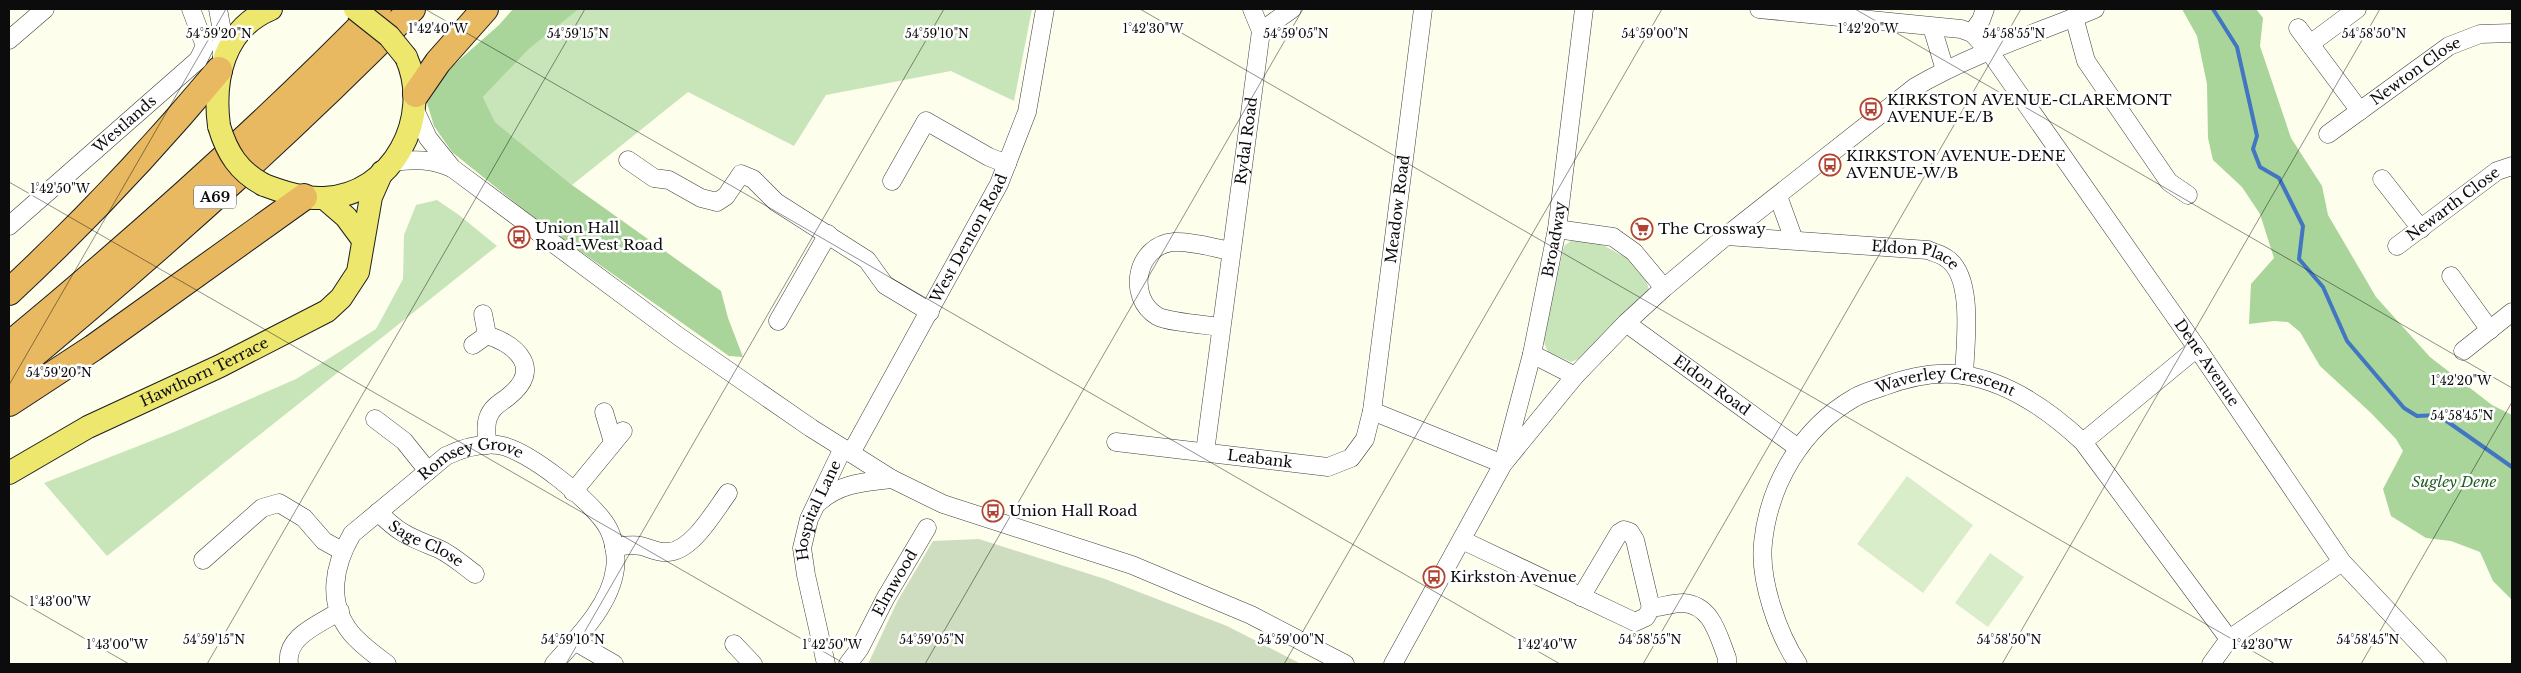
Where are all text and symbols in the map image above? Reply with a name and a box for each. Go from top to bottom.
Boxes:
text: 1°42'40"W [408,21,469,36]
text: 1°42'30"W [1123,21,1184,36]
text: 1°42'20"W [1838,21,1899,36]
text: 54°59'20"N [186,26,252,41]
text: 54°59'15"N [547,26,609,41]
text: 54°59'10"N [905,26,969,41]
text: 54°59'05"N [1263,26,1329,41]
text: 54°59'00"N [1621,26,1689,41]
text: 54°58'55"N [1983,26,2046,41]
text: 54°58'50"N [2342,26,2406,41]
street label: Newton Close [2366,32,2463,109]
place label: KIRKSTON AVENUE-CLAREMONT AVENUE-E/B [1886,90,2171,126]
street label: Westlands [88,91,160,158]
street label: Rydal Road [1231,96,1261,186]
bus stop icon: KIRKSTON AVENUE-CLAREMONT AVENUE-E/B [1859,97,1883,121]
place label: KIRKSTON AVENUE-DENE AVENUE-W/B [1845,146,2066,182]
bus stop icon: KIRKSTON AVENUE-DENE AVENUE-W/B [1818,153,1842,177]
street label: Meadow Road [1381,154,1413,265]
street label: Newarth Close [2402,162,2503,245]
street label: West Denton Road [925,171,1011,307]
text: 1°42'50"W [30,181,91,196]
road number: A69 [194,186,236,208]
street label: Broadway [1538,200,1569,279]
supermarket icon: The Crossway [1630,217,1654,241]
place label: Union Hall Road-West Road [535,218,663,254]
place label: The Crossway [1658,219,1766,238]
bus stop icon: Union Hall Road-West Road [507,225,531,249]
street label: Eldon Place [1871,236,1964,273]
street label: Dene Avenue [2171,315,2244,410]
street label: Hawthorn Terrace [137,333,271,411]
street label: Eldon Road [1670,351,1754,419]
street label: Waverley Crescent [1872,364,2019,400]
text: 54°59'20"N [26,365,92,380]
text: 1°42'20"W [2431,373,2492,388]
text: 54°58'45"N [2431,408,2494,423]
street label: Romsey Grove [414,434,527,484]
street label: Leabank [1226,445,1294,472]
street label: Hospital Lane [792,457,845,562]
park label: Sugley Dene [2412,472,2497,491]
bus stop icon: Union Hall Road [981,499,1005,523]
place label: Union Hall Road [1009,501,1138,520]
street label: Sage Close [385,516,468,571]
street label: Elmwood [868,546,921,619]
bus stop icon: Kirkston Avenue [1422,565,1446,589]
place label: Kirkston Avenue [1450,567,1577,586]
text: 1°43'00"W [29,594,92,609]
text: 54°59'15"N [183,632,245,647]
text: 54°59'10"N [541,632,605,647]
text: 54°59'05"N [899,632,965,647]
text: 54°59'00"N [1257,632,1325,647]
text: 54°58'55"N [1619,632,1682,647]
text: 54°58'50"N [1977,632,2041,647]
text: 54°58'45"N [2337,632,2400,647]
text: 1°43'00"W [86,637,149,652]
text: 1°42'50"W [802,637,863,652]
text: 1°42'40"W [1517,637,1578,652]
text: 1°42'30"W [2232,637,2293,652]

